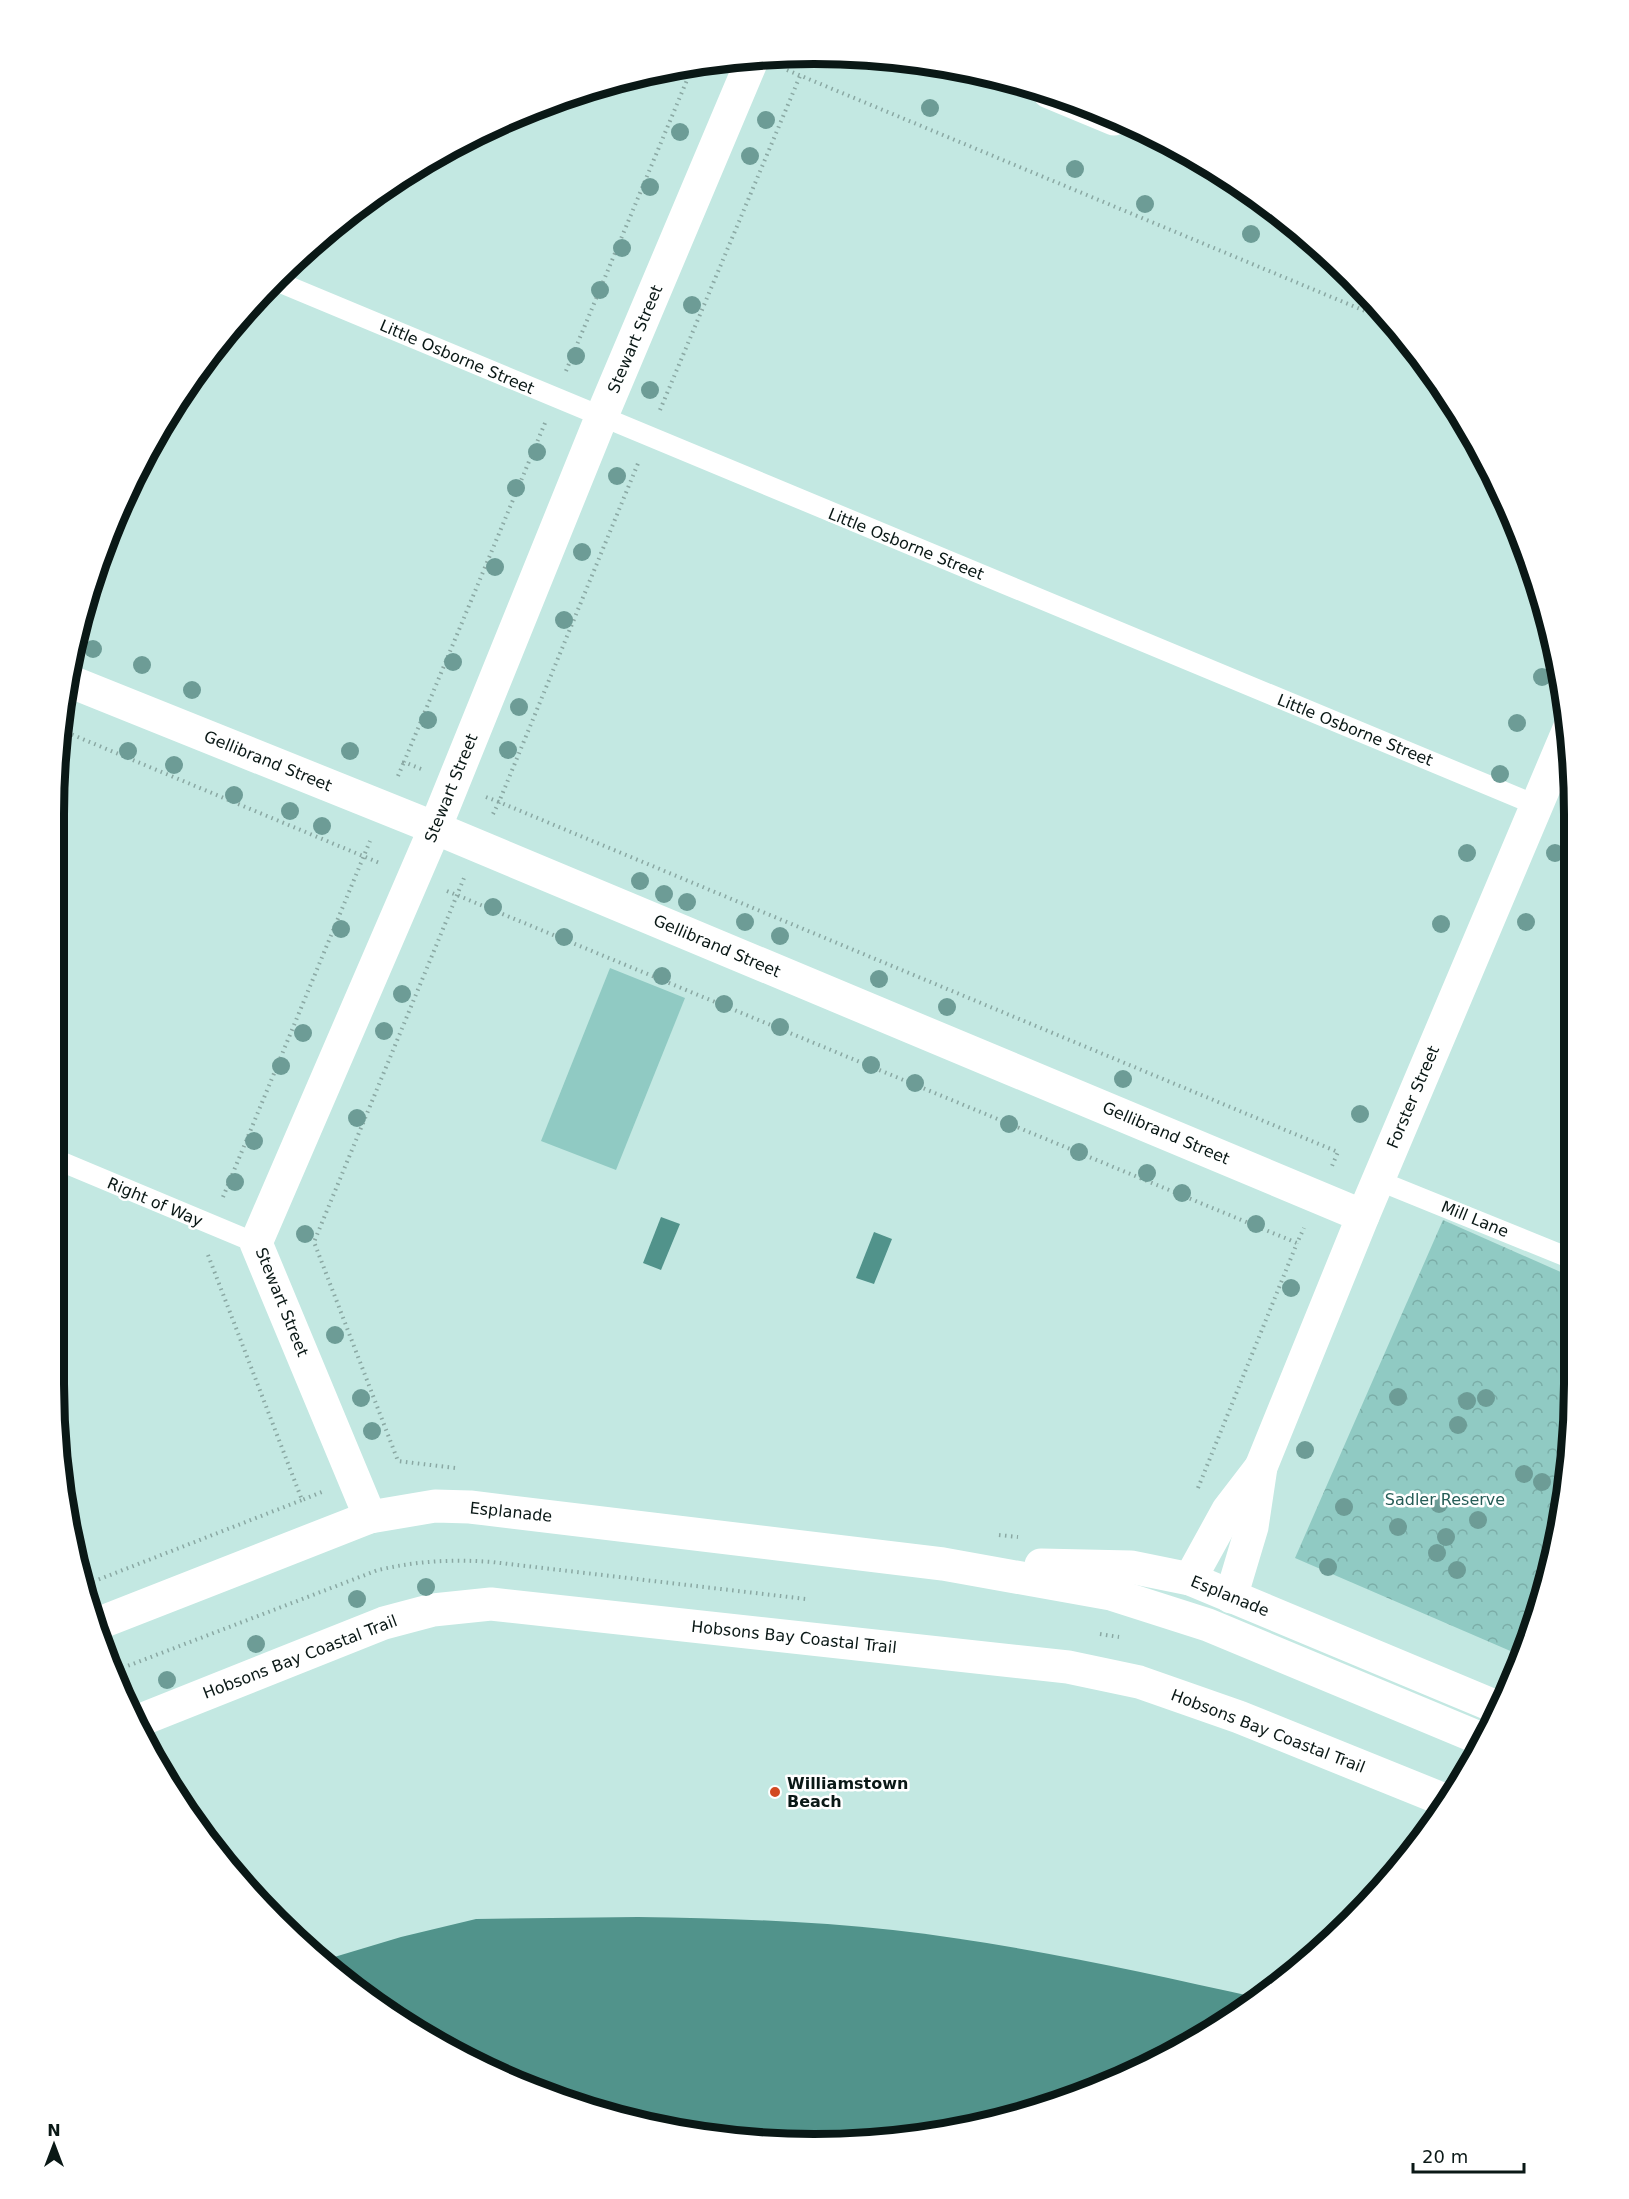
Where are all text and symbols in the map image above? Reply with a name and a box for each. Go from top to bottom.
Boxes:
street label: Stewart Street [604,282,666,396]
street label: Little Osborne Street [377,316,537,398]
street label: Little Osborne Street [825,504,987,584]
street label: Little Osborne Street [1274,690,1436,770]
street label: Gellibrand Street [201,727,335,795]
street label: Stewart Street [421,731,481,845]
street label: Gellibrand Street [651,911,783,981]
street label: Forster Street [1383,1043,1443,1151]
street label: Gellibrand Street [1100,1098,1232,1168]
street label: Right of Way [104,1173,206,1231]
street label: Mill Lane [1439,1197,1511,1241]
street label: Stewart Street [252,1245,312,1359]
park label: Sadler Reserve [1385,1490,1505,1509]
street label: Esplanade [469,1498,553,1526]
street label: Esplanade [1188,1572,1272,1620]
street label: Hobsons Bay Coastal Trail [200,1611,400,1703]
street label: Hobsons Bay Coastal Trail [690,1617,898,1657]
street label: Hobsons Bay Coastal Trail [1168,1685,1368,1777]
place label: Williamstown Beach [787,1774,908,1811]
marker: Williamstown Beach [768,1785,782,1799]
north arrow [24,2115,84,2175]
text: N [47,2121,61,2140]
scale bar [1413,2136,1524,2174]
text: 20 m [1422,2146,1468,2167]

